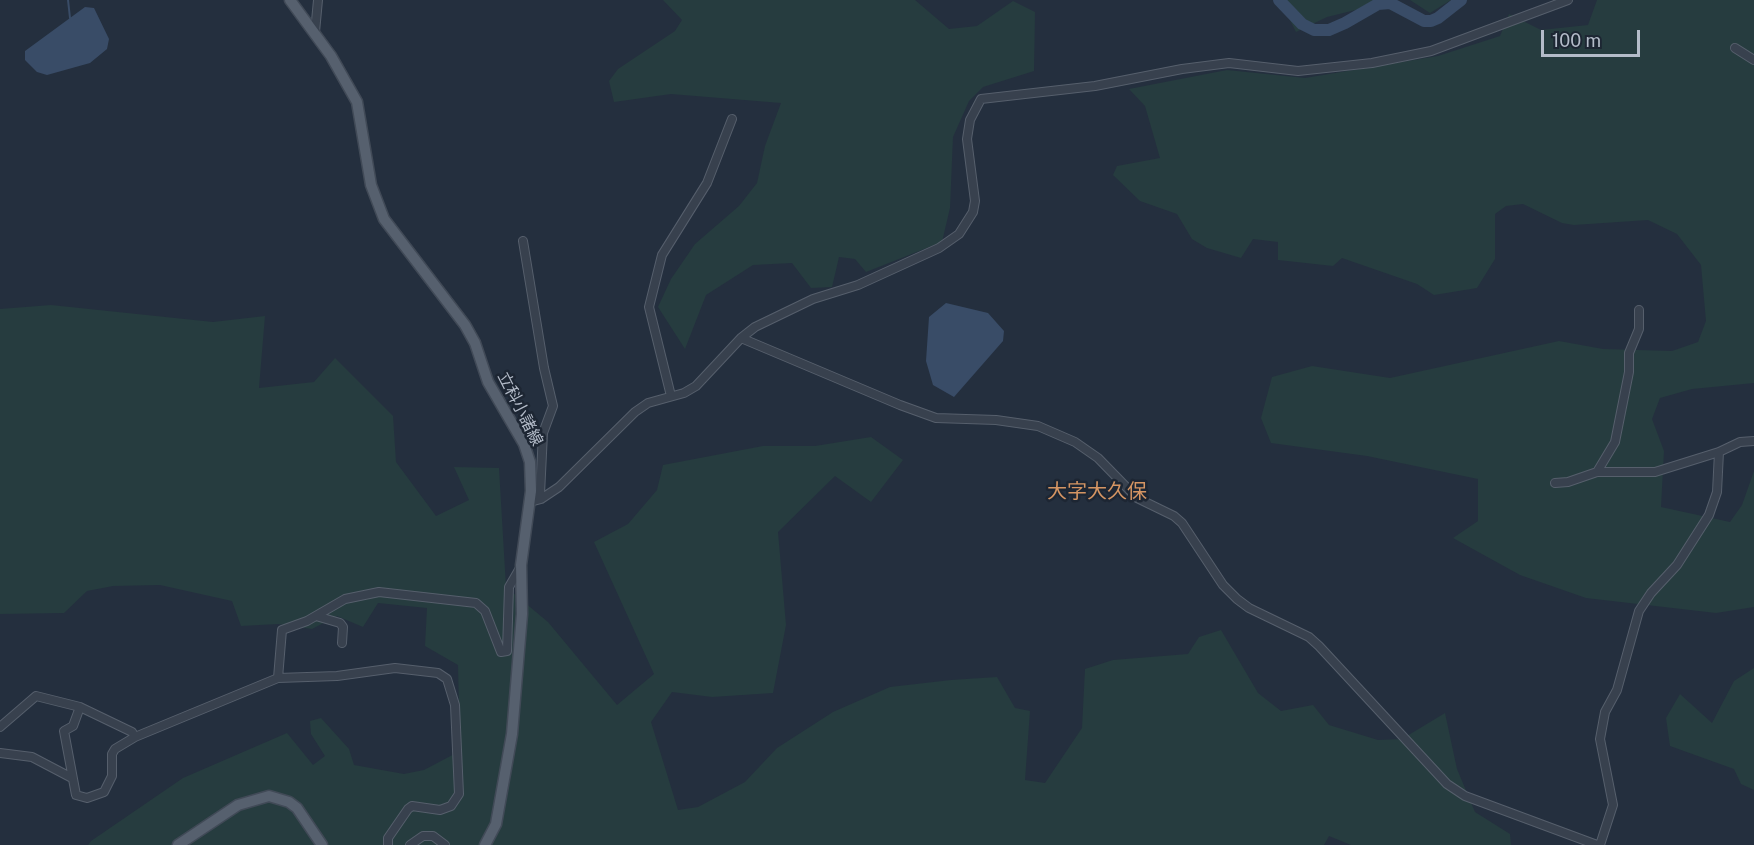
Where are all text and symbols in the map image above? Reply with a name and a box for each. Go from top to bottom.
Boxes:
scale bar [1544,18,1643,56]
text: 100 m [1552,30,1601,51]
street label: 立科小諸線 [493,369,547,449]
district label: 大字大久保 [1047,480,1147,504]

